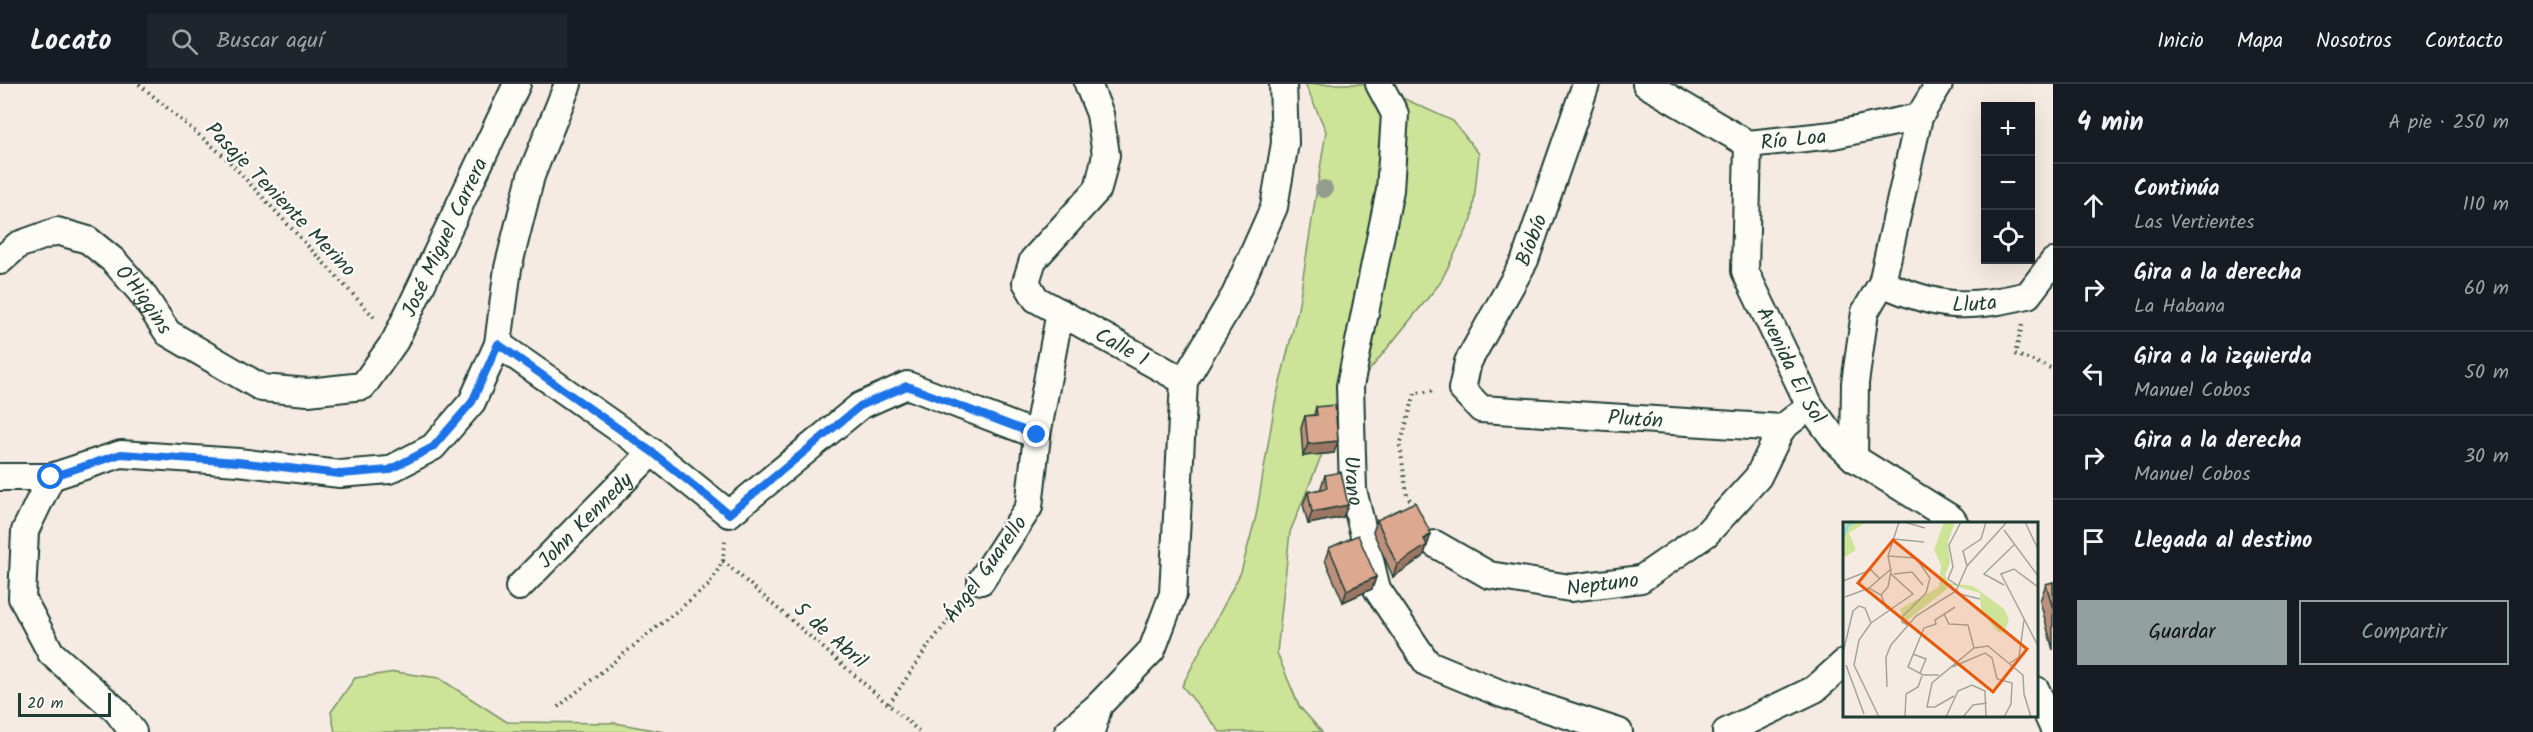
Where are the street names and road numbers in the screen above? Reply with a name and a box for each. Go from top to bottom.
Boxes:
street label: Pasaje Teniente Merino [197,115,363,285]
street label: Río Loa [1759,121,1828,161]
street label: José Miguel Carrera [394,152,498,323]
street label: Bíobío [1507,210,1557,271]
street label: O'Higgins [106,258,180,342]
street label: Lluta [1951,287,1999,322]
street label: Avenida El Sol [1747,302,1833,432]
street label: Calle 1 [1088,320,1154,376]
street label: Plutón [1606,402,1664,438]
street label: Urano [1334,455,1371,510]
street label: John Kennedy [531,465,642,577]
street label: Ángel Guarello [936,509,1037,631]
street label: Neptuno [1564,564,1641,606]
street label: 5 de Abril [786,595,874,678]

